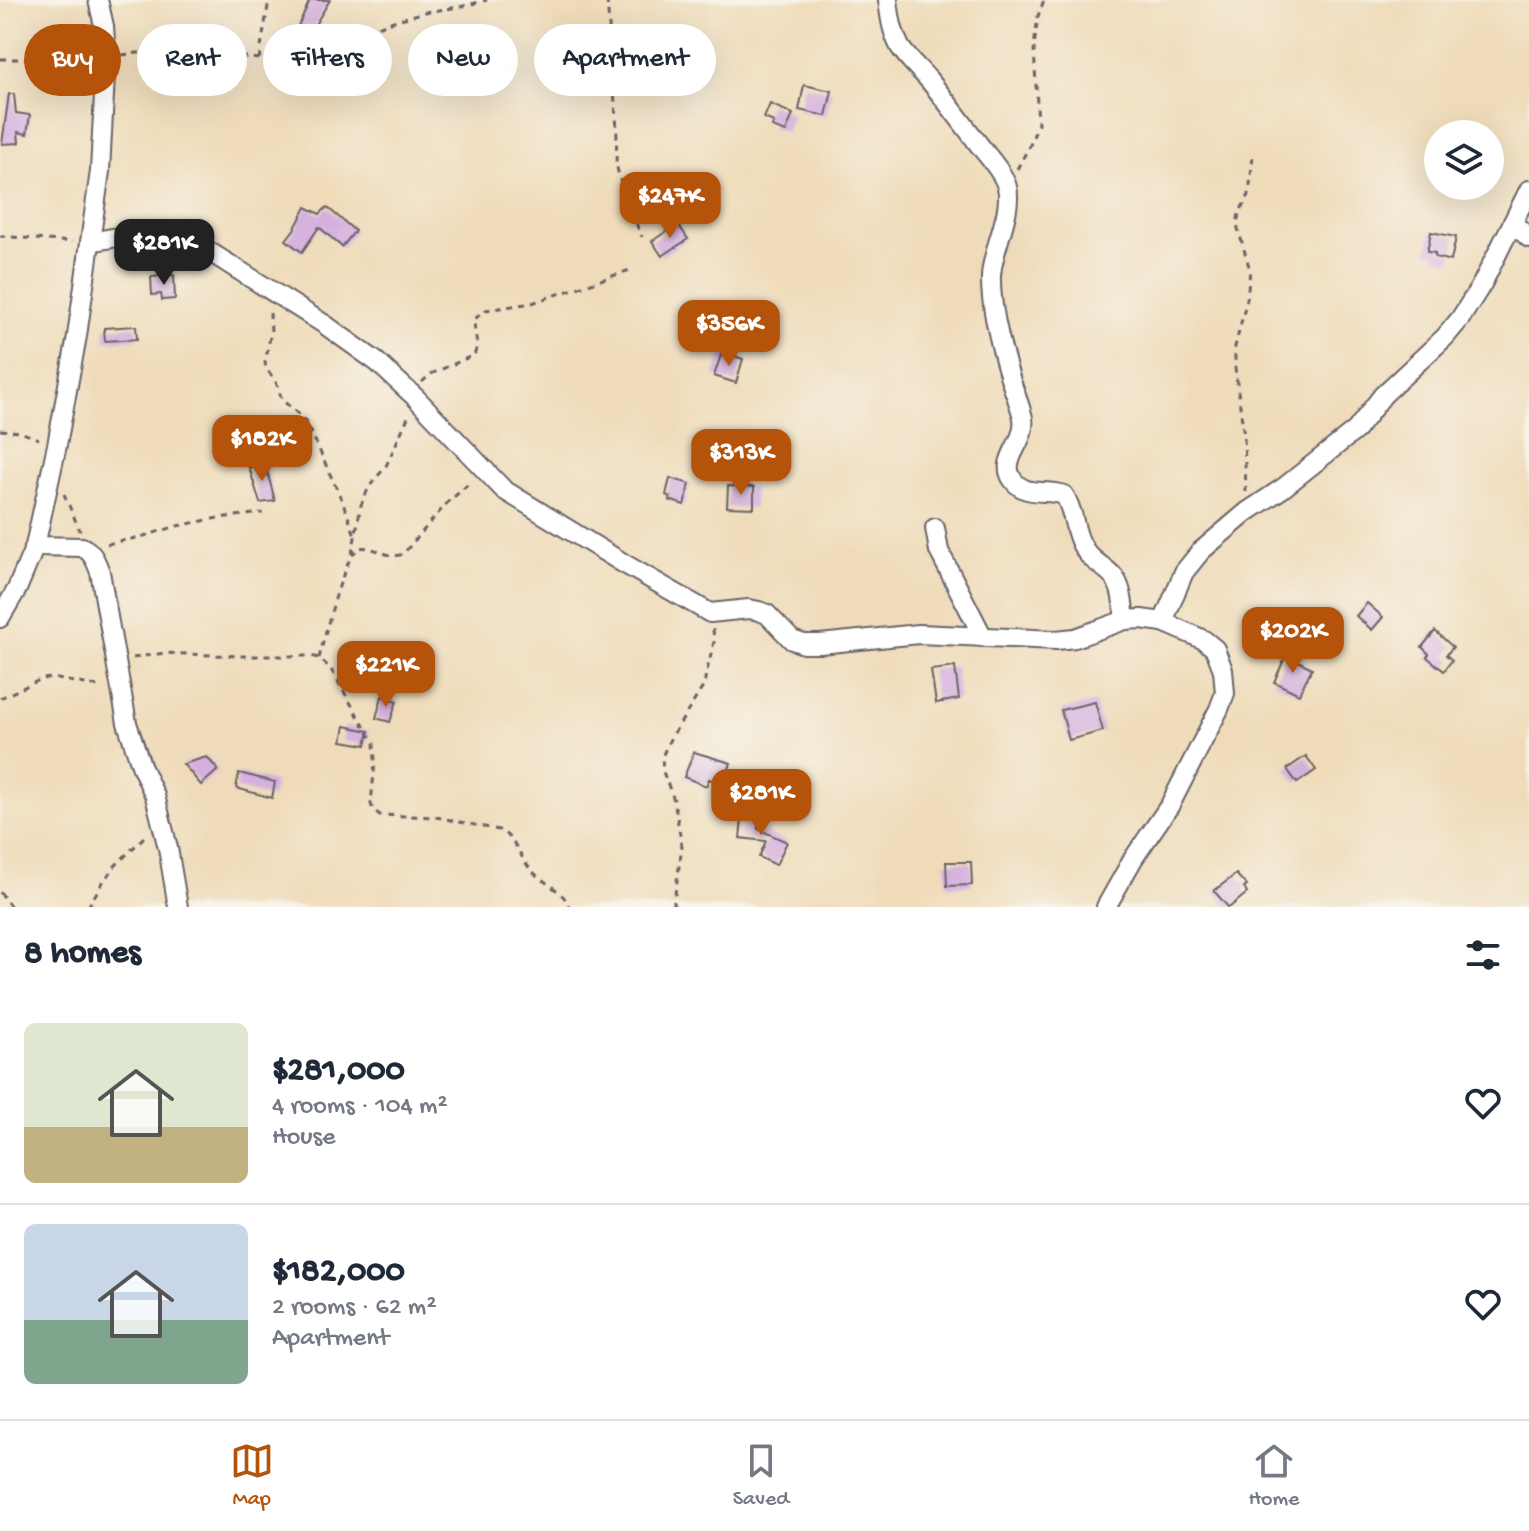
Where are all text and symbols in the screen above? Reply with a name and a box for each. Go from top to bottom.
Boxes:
chip: Buy [24,24,121,96]
chip: Rent [137,24,247,96]
chip: Filters [263,24,392,96]
chip: New [408,24,518,96]
chip: Apartment [534,24,716,96]
map controls [1424,120,1504,200]
button: layers [1424,120,1504,200]
pin: $247K [614,172,726,240]
text: $247K [638,182,702,213]
pin: $281K [108,219,220,287]
text: $281K [132,229,196,260]
pin: $356K [673,300,785,368]
text: $356K [696,310,762,341]
pin: $182K [206,415,318,483]
text: $182K [230,425,294,456]
pin: $313K [685,429,797,497]
text: $313K [709,439,773,470]
pin: $202K [1237,607,1349,675]
text: $202K [1260,617,1326,648]
pin: $221K [330,641,442,709]
text: $221K [355,651,417,682]
pin: $281K [705,769,817,837]
text: $281K [729,779,793,810]
icon: filters [1461,933,1505,977]
text: 8 homes [24,935,141,975]
text: $281,000 [272,1052,405,1092]
icon: home [88,1055,184,1151]
icon: heart [1461,1081,1505,1125]
text: 4 rooms · 104 m² [272,1092,448,1123]
text: House [272,1123,336,1154]
text: $182,000 [272,1253,405,1293]
icon: home [88,1256,184,1352]
icon: heart [1461,1282,1505,1326]
text: 2 rooms · 62 m² [272,1293,436,1324]
text: Apartment [272,1324,389,1355]
tab: Map [230,1439,274,1513]
tab: Saved [733,1439,789,1513]
tab: Home [1248,1439,1299,1513]

